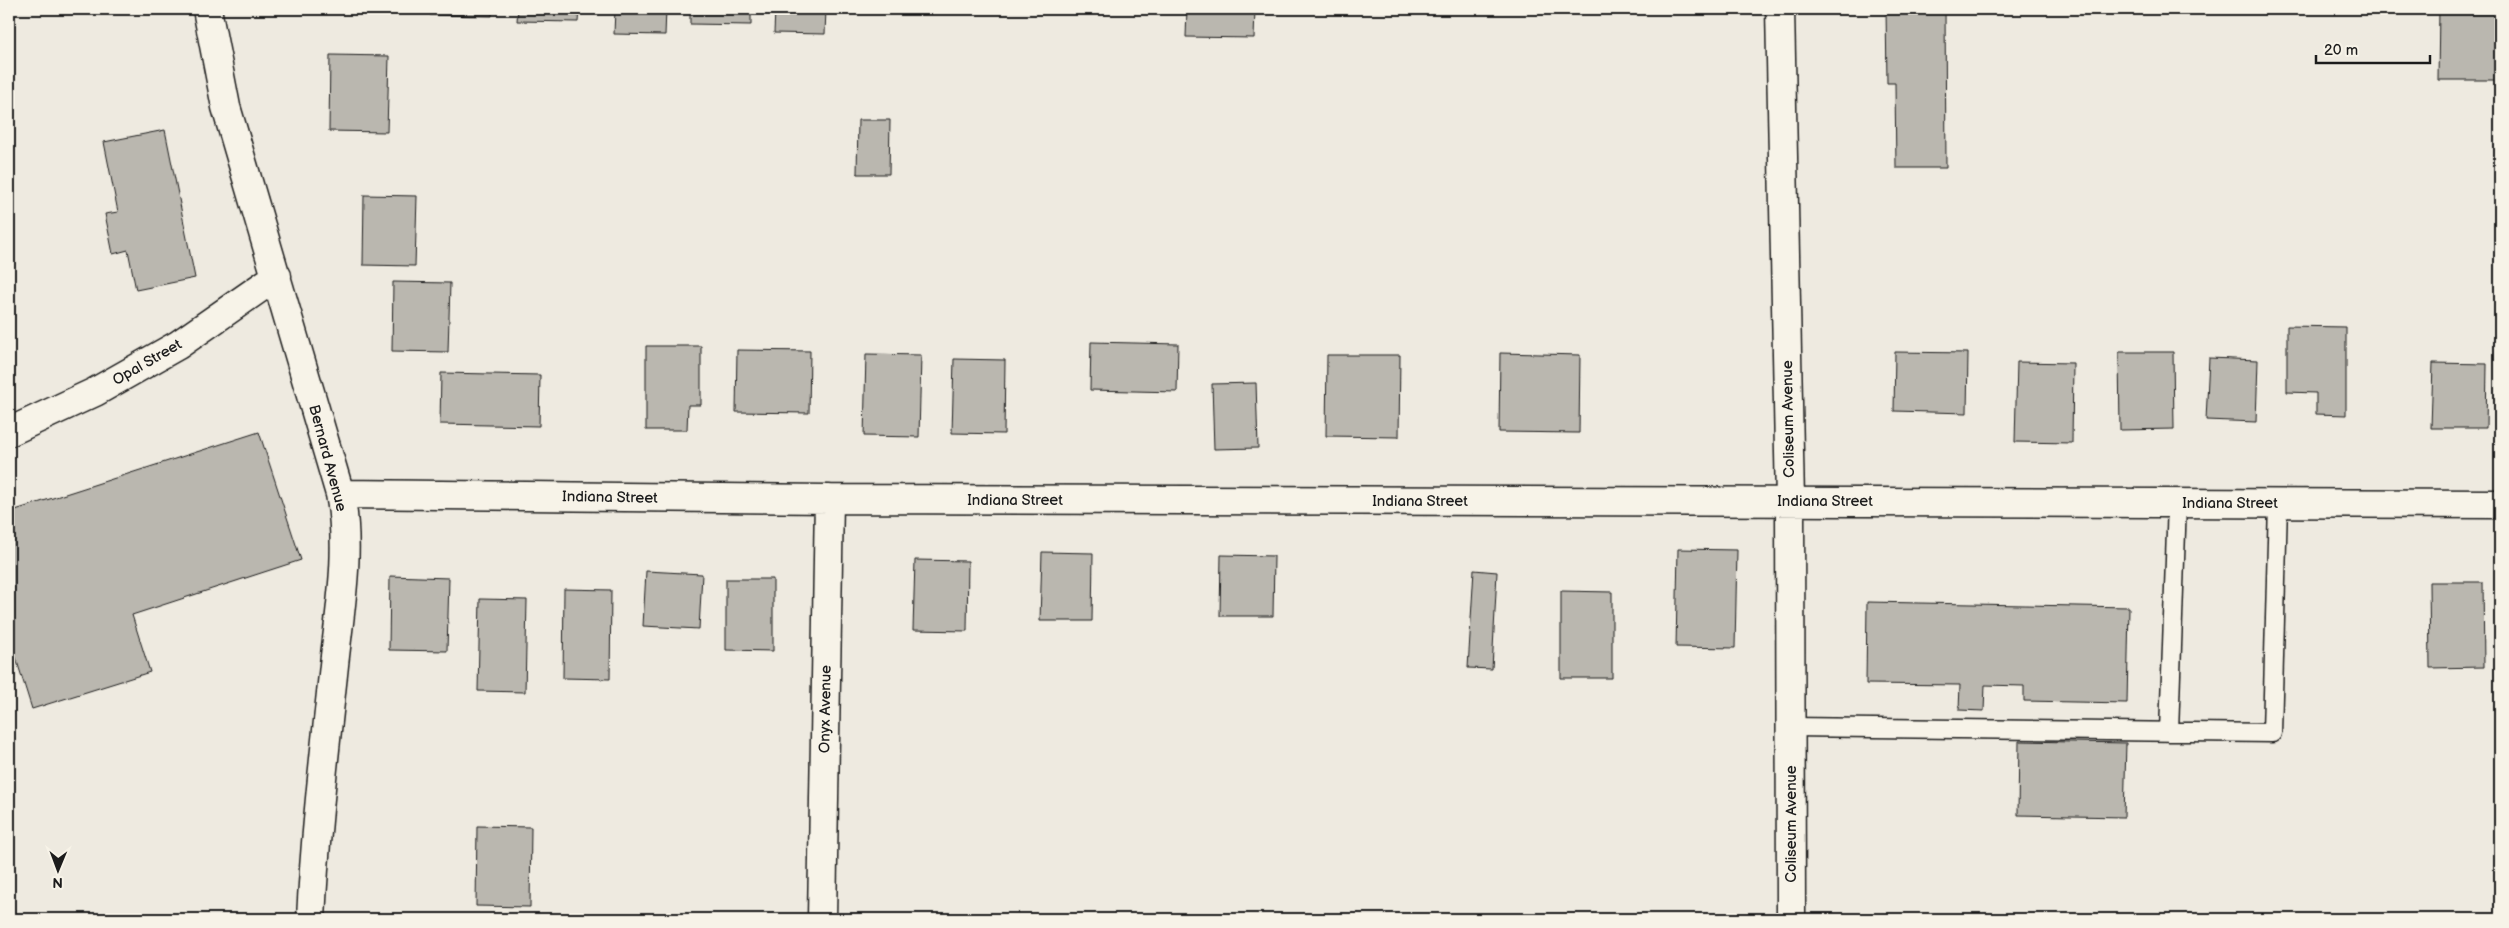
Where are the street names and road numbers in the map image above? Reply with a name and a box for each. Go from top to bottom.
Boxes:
street label: Opal Street [109,335,186,390]
street label: Coliseum Avenue [1778,360,1799,478]
street label: Bernard Avenue [304,403,351,514]
street label: Indiana Street [562,487,658,508]
street label: Indiana Street [967,491,1063,510]
street label: Indiana Street [1372,492,1468,511]
street label: Indiana Street [1777,492,1873,511]
street label: Indiana Street [2182,494,2278,513]
street label: Onyx Avenue [815,665,836,753]
street label: Coliseum Avenue [1782,765,1801,883]

